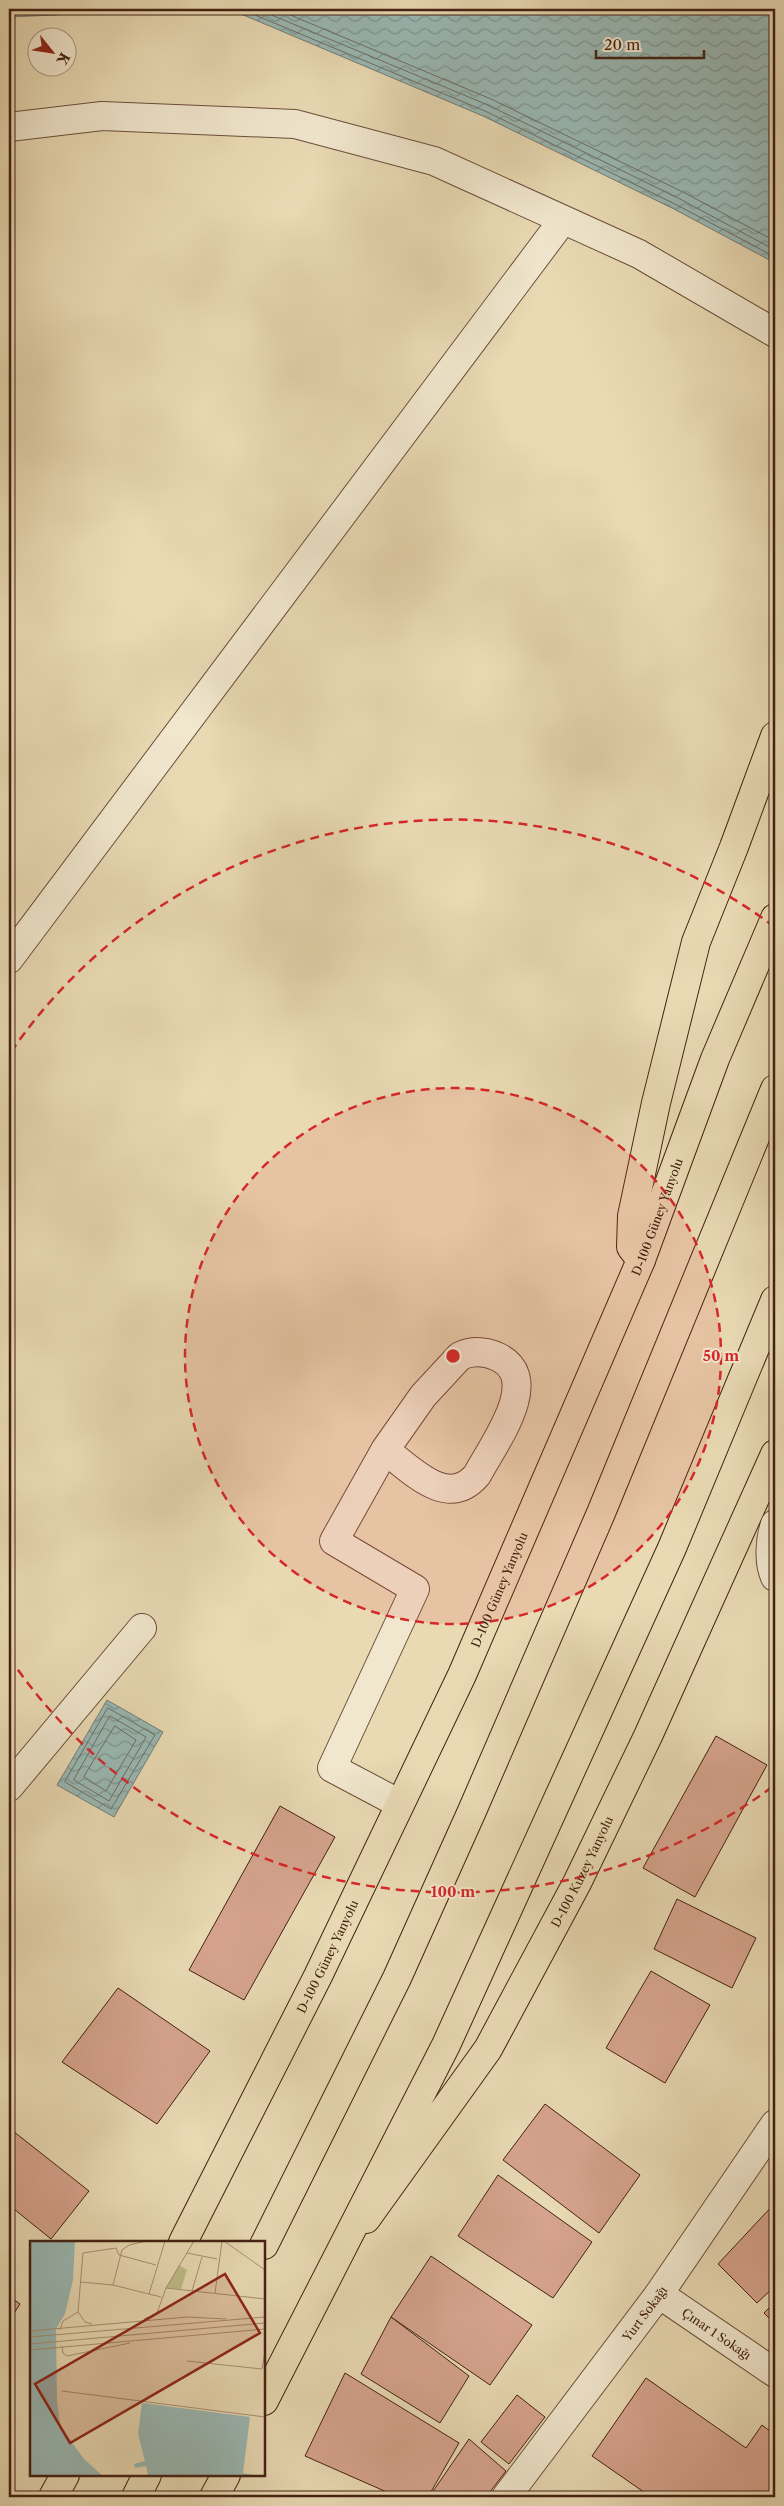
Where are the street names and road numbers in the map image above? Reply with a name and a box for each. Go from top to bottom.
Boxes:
street label: D-100 Güney Yanyolu [628,1155,686,1278]
street label: D-100 Güney Yanyolu [467,1529,531,1650]
street label: D-100 Kuzey Yanyolu [547,1813,616,1930]
street label: D-100 Güney Yanyolu [293,1897,361,2015]
street label: Yurt Sokağı [618,2283,670,2345]
street label: Çınar 1 Sokağı [679,2305,755,2362]

